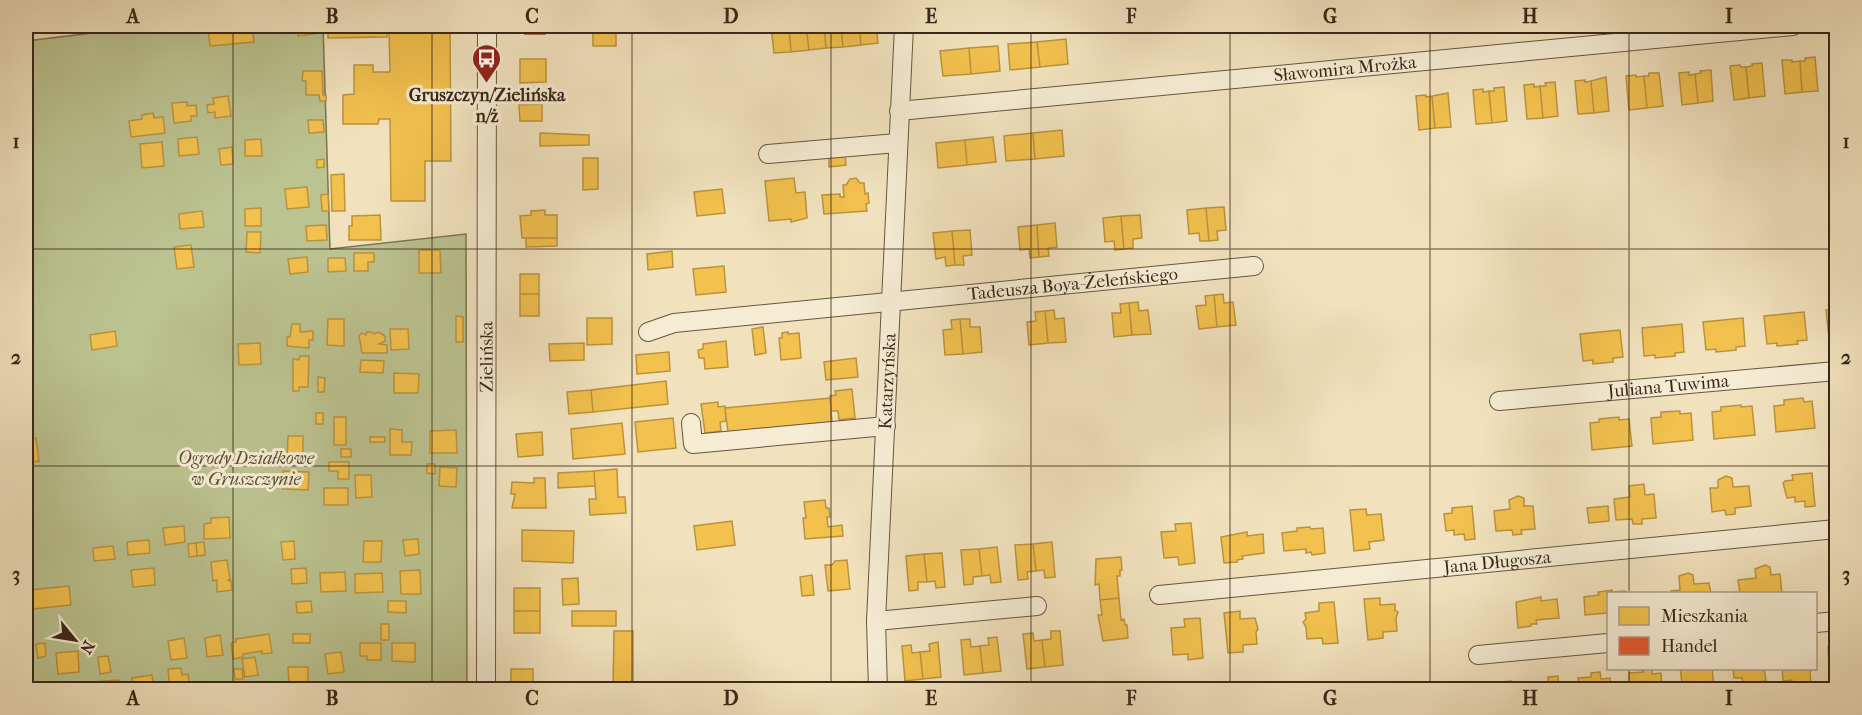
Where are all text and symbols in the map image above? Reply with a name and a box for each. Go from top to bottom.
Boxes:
text: A [125,5,141,28]
text: B [325,5,339,28]
text: C [525,5,539,28]
text: D [723,5,739,28]
text: E [925,5,937,28]
text: F [1125,5,1137,28]
text: G [1323,5,1337,28]
text: H [1522,5,1538,28]
text: I [1725,5,1733,28]
bus stop icon: Gruszczyn/Zielińska n/ż [471,42,503,84]
street label: Sławomira Mrożka [1273,51,1418,86]
place label: Gruszczyn/Zielińska n/ż [409,85,566,127]
text: 1 [12,130,20,153]
text: 1 [1842,130,1850,153]
street label: Tadeusza Boya-Żeleńskiego [966,263,1179,305]
street label: Zielińska [476,321,497,393]
street label: Katarzyńska [875,332,900,430]
text: 2 [11,346,21,369]
text: 2 [1841,346,1851,369]
street label: Juliana Tuwima [1605,370,1731,402]
park label: Ogrody Działkowe w Gruszczynie [178,448,315,490]
street label: Jana Długosza [1441,546,1553,578]
text: 3 [12,563,20,586]
text: 3 [1842,563,1850,586]
legend [1607,592,1817,670]
text: Mieszkania [1661,606,1748,627]
north arrow [45,610,105,670]
text: Handel [1661,636,1718,657]
text: N [76,637,99,658]
text: A [125,687,141,710]
text: B [325,687,339,710]
text: C [525,687,539,710]
text: D [723,687,739,710]
text: E [925,687,937,710]
text: F [1125,687,1137,710]
text: G [1323,687,1337,710]
text: H [1522,687,1538,710]
text: I [1725,687,1733,710]

